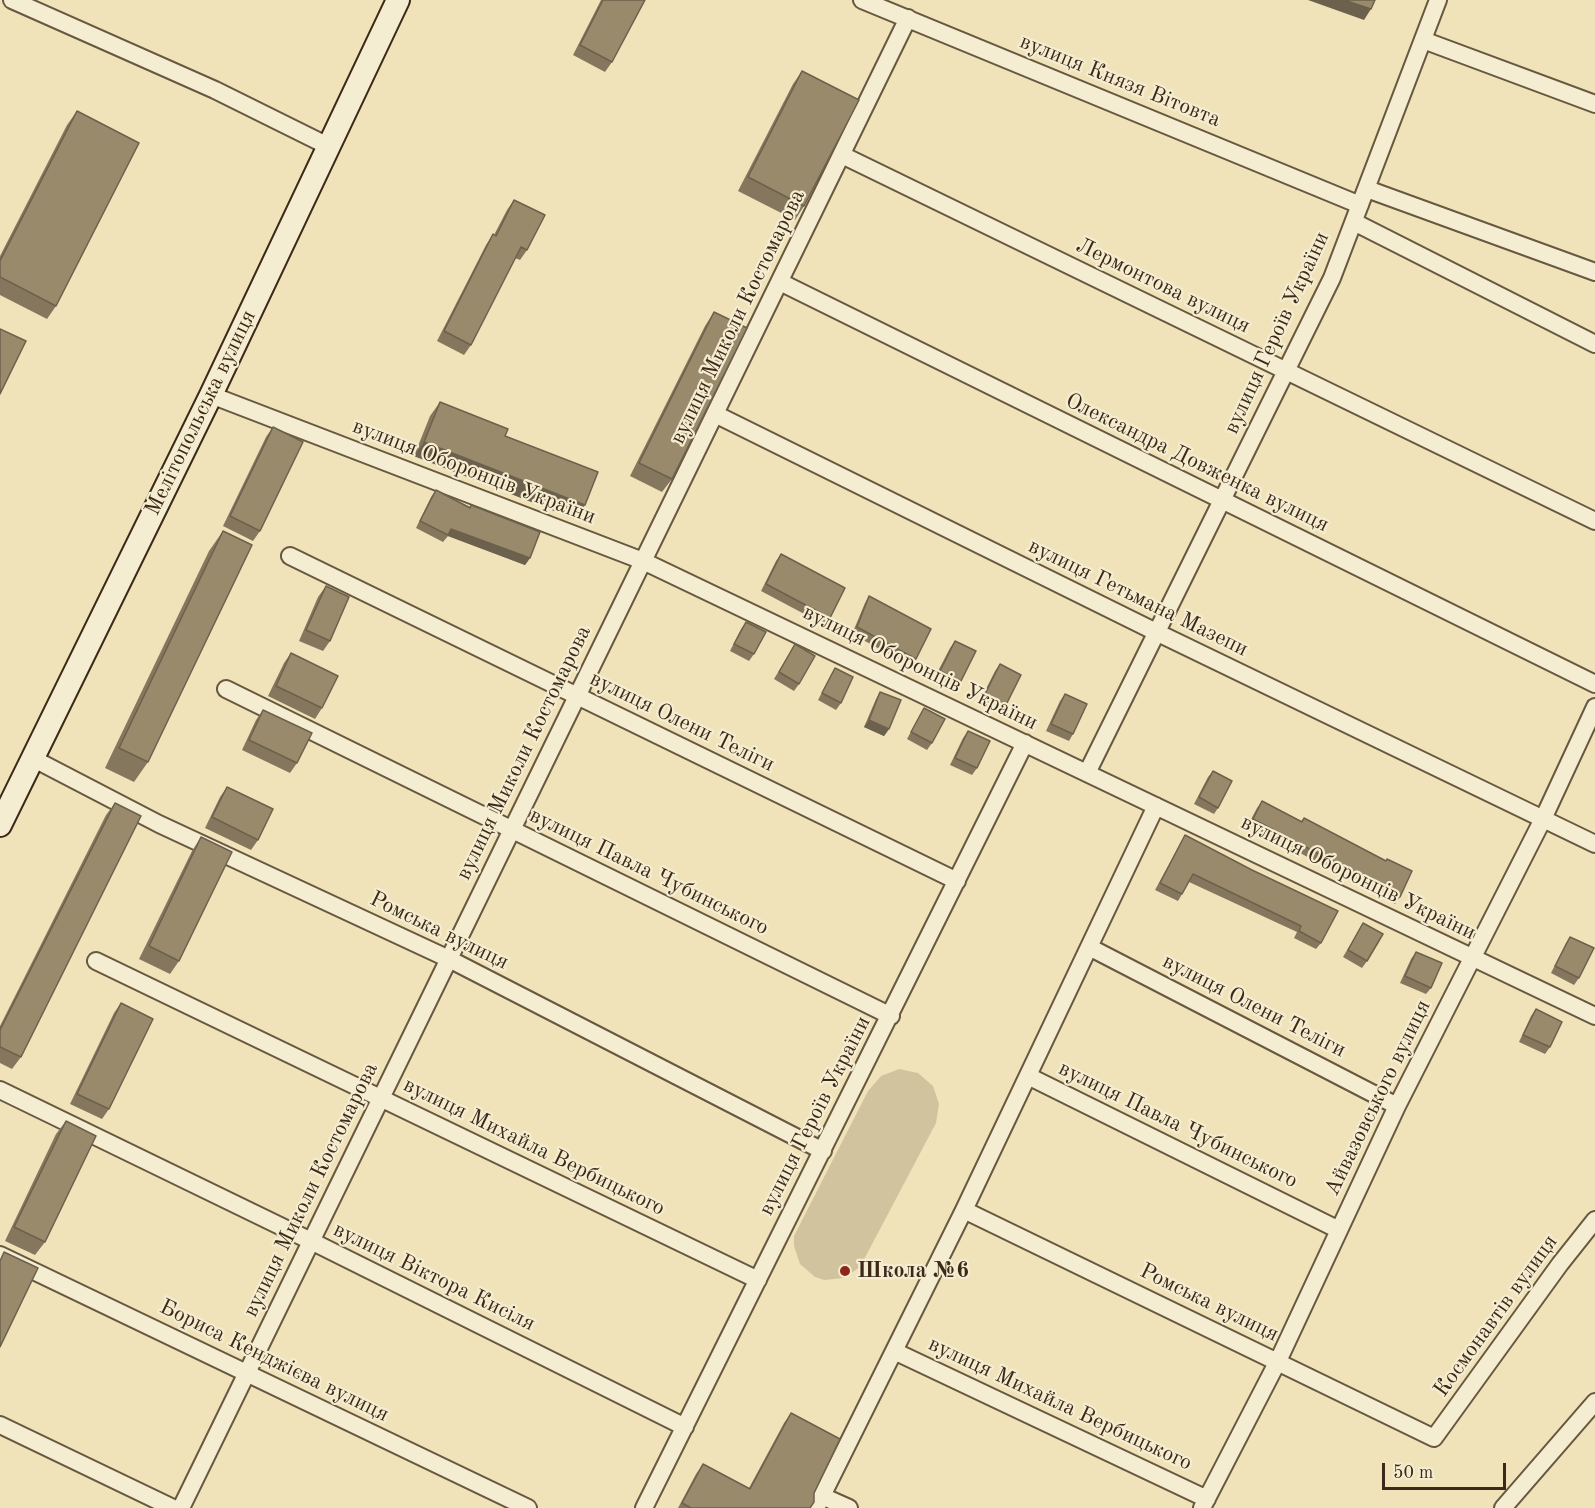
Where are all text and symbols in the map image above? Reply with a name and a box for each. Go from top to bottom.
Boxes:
street label: вулиця Князя Вітовта [1016,29,1224,133]
street label: вулиця Миколи Костомарова [665,185,811,449]
street label: вулиця Героїв України [1219,228,1335,438]
street label: Лермонтова вулиця [1072,232,1254,340]
street label: Мелітопольська вулиця [140,306,262,520]
street label: Олександра Довженка вулиця [1061,388,1333,538]
street label: вулиця Оборонців України [349,413,599,531]
street label: вулиця Гетьмана Мазепи [1024,533,1252,663]
street label: вулиця Оборонців України [798,600,1042,736]
street label: вулиця Миколи Костомарова [451,621,597,885]
street label: вулиця Олени Теліги [585,666,779,778]
street label: вулиця Павла Чубинського [525,802,773,942]
street label: вулиця Оборонців України [1236,810,1480,946]
street label: Ромська вулиця [365,886,513,976]
street label: вулиця Олени Теліги [1158,948,1350,1064]
street label: Айвазовського вулиця [1319,996,1437,1200]
street label: вулиця Героїв України [753,1012,877,1220]
street label: вулиця Павла Чубинського [1054,1055,1302,1195]
street label: вулиця Миколи Костомарова [238,1058,384,1322]
street label: вулиця Михайла Вербицького [399,1072,669,1222]
street label: вулиця Віктора Кисіля [329,1217,539,1337]
street label: Космонавтів вулиця [1428,1230,1564,1402]
place label: Школа №6 [857,1258,969,1284]
street label: Ромська вулиця [1135,1258,1283,1348]
marker: Школа №6 [838,1264,852,1278]
street label: Бориса Кенджієва вулиця [155,1294,393,1428]
street label: вулиця Михайла Вербицького [924,1331,1196,1477]
scale bar [1385,1451,1510,1489]
text: 50 m [1393,1464,1433,1482]

